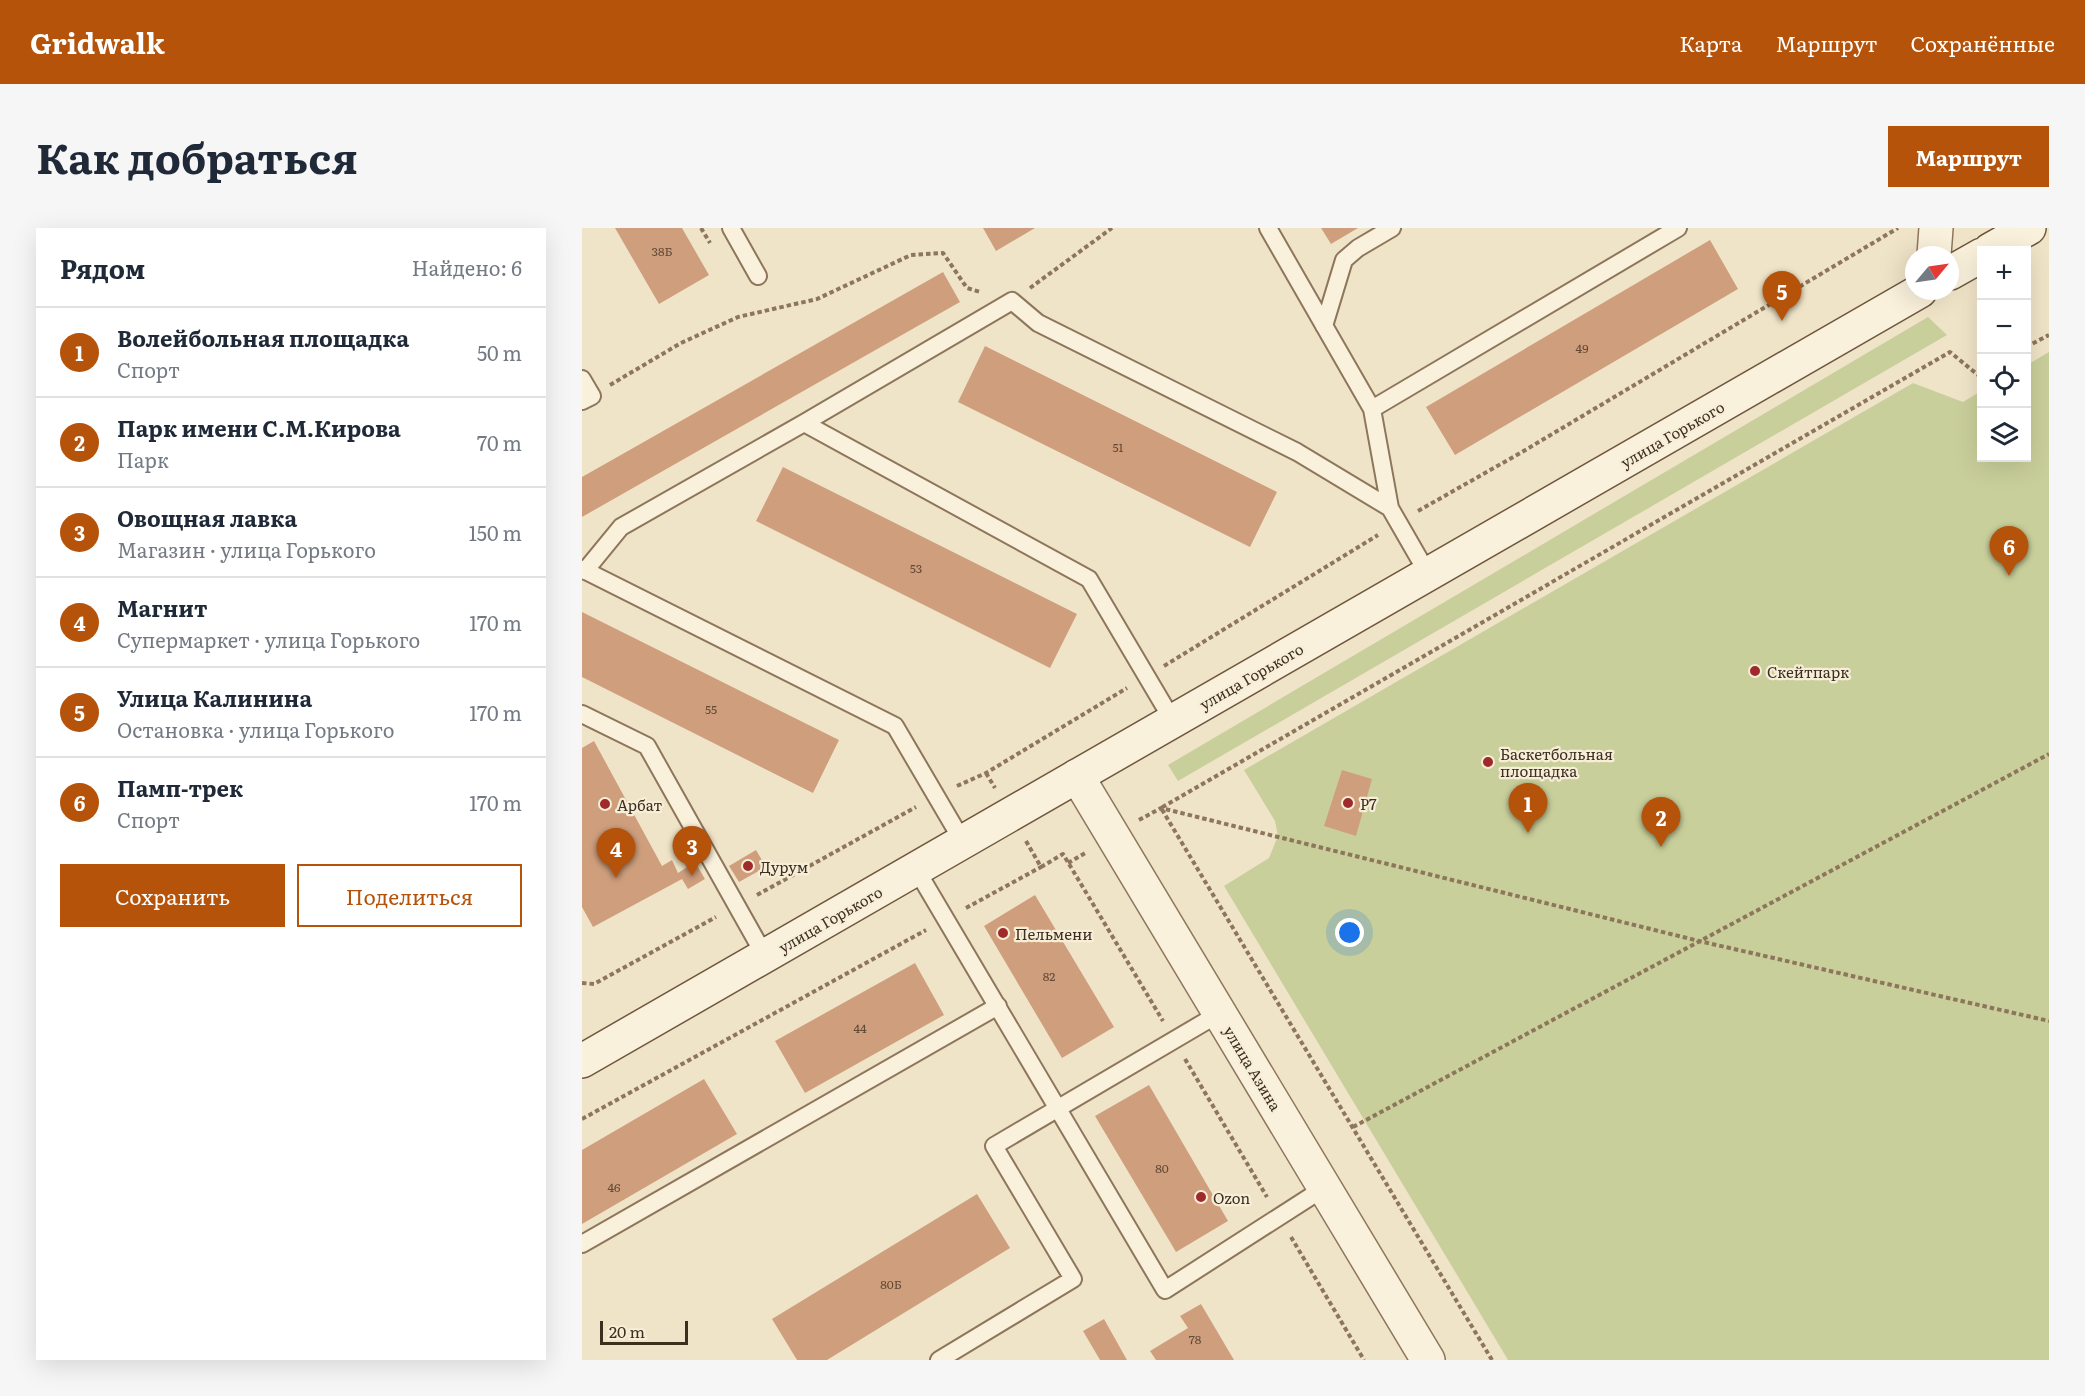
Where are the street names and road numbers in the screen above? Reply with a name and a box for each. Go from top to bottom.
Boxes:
street label: улица Горького [1616,395,1729,473]
street label: улица Горького [1195,637,1308,715]
street label: улица Горького [774,880,887,958]
street label: улица Азина [1218,1021,1288,1116]

